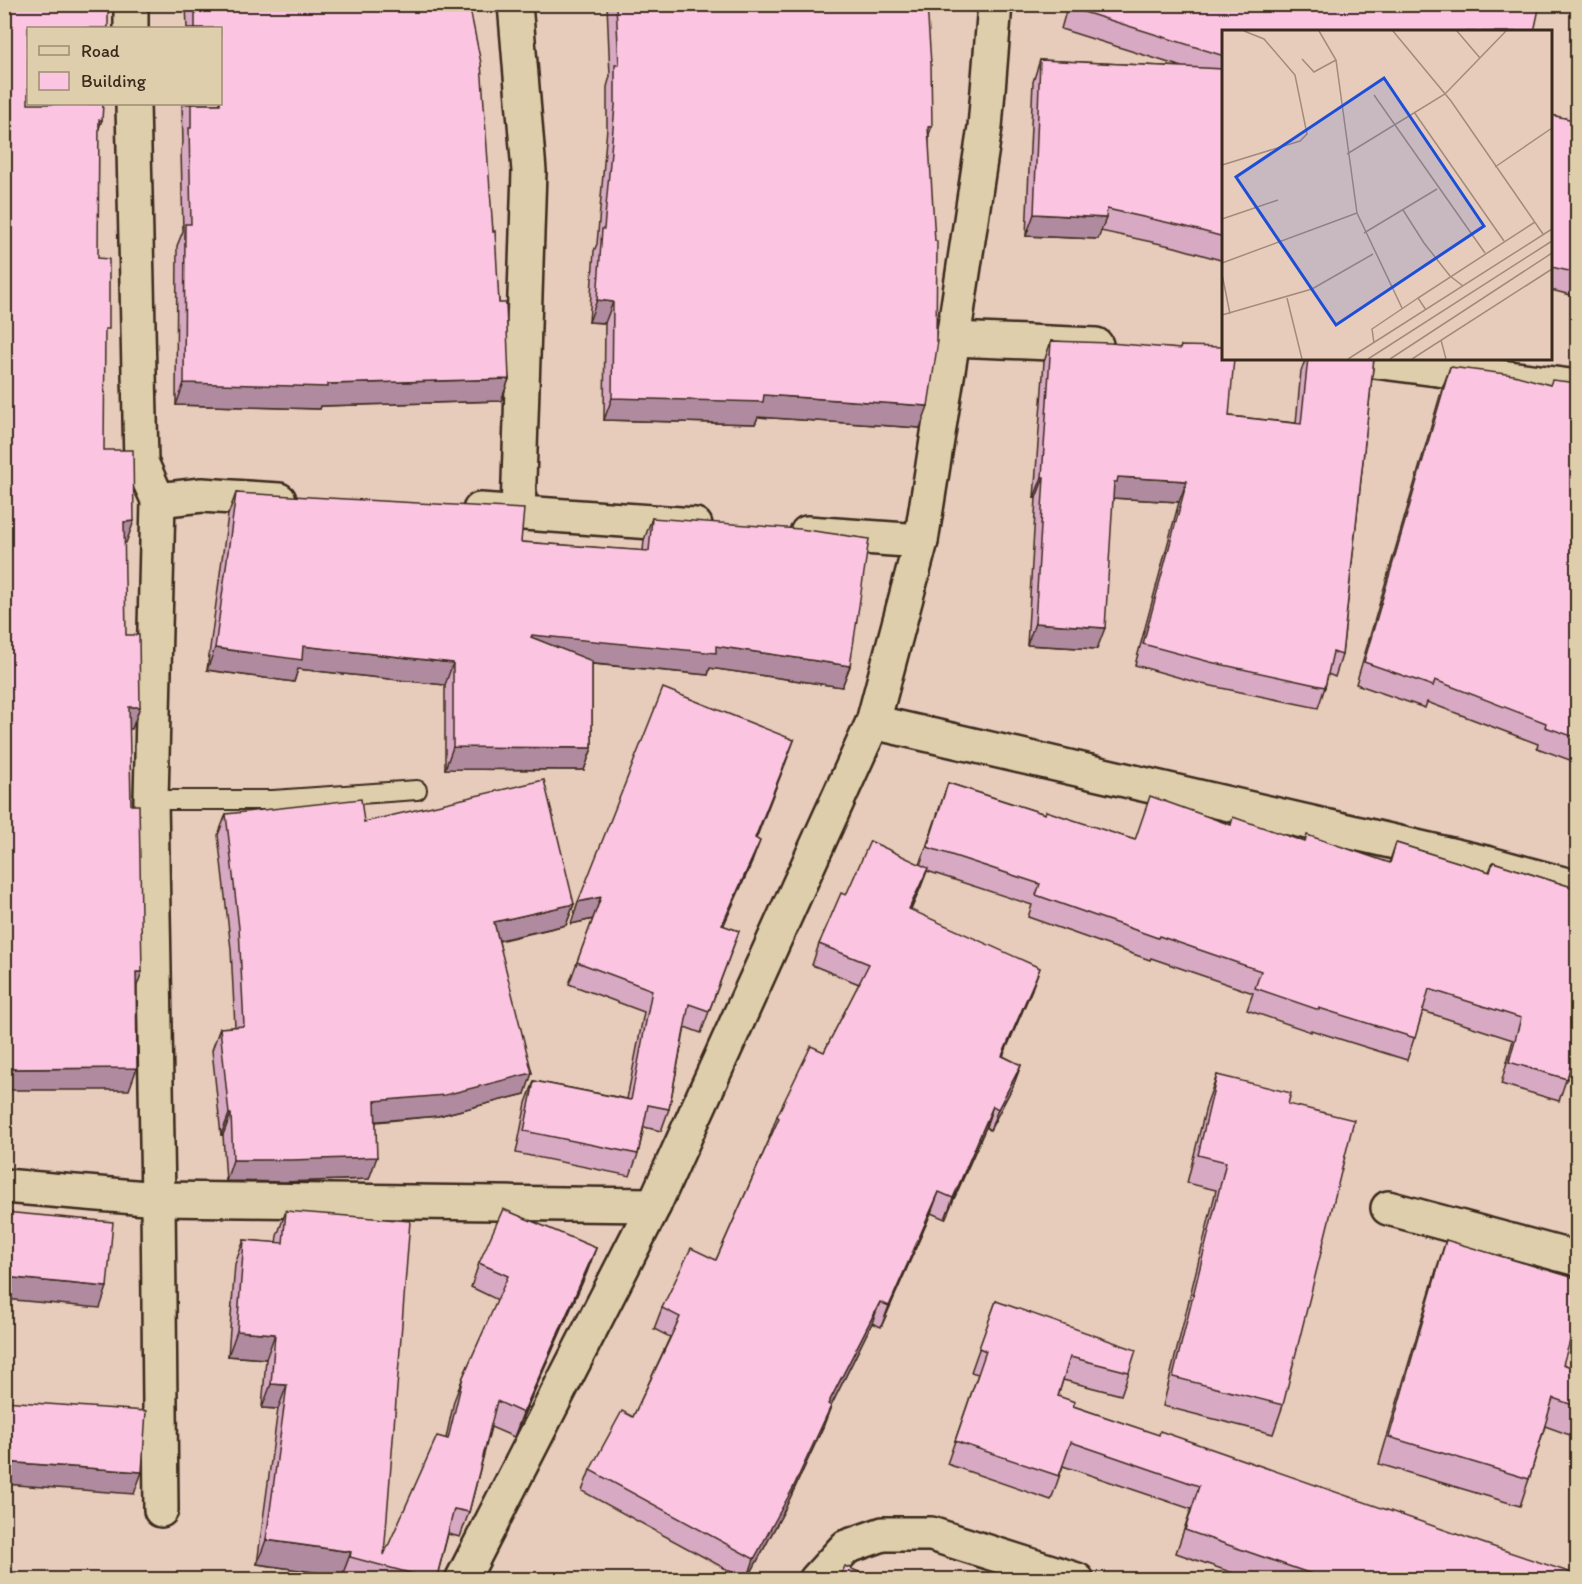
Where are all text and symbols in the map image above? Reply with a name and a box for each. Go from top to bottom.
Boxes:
legend [27,27,222,105]
inset map [1222,30,1552,360]
text: Road [81,40,120,62]
text: Building [81,70,147,92]

